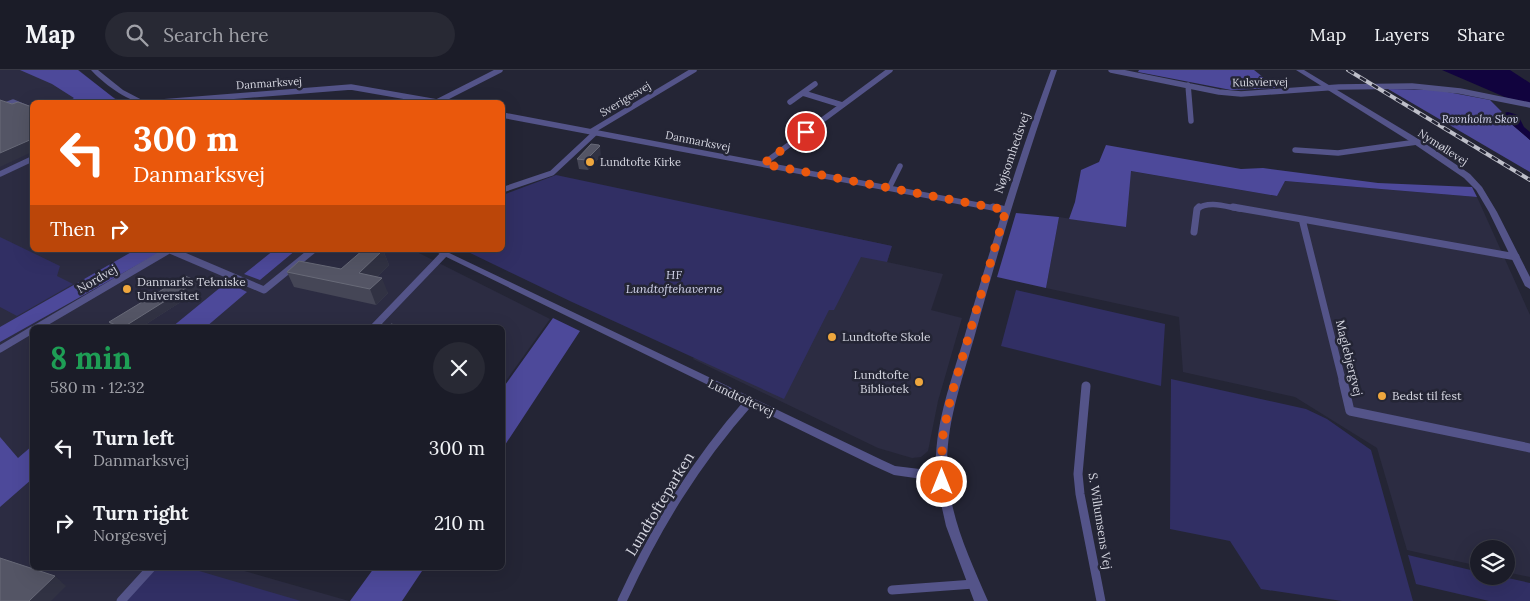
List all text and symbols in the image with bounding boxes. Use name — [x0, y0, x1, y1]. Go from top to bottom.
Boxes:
search box — [105, 12, 455, 57]
text: Map — [25, 19, 75, 50]
icon: search — [123, 21, 151, 49]
text: Search here — [163, 23, 269, 47]
text: Map — [1310, 23, 1346, 46]
text: Layers — [1374, 23, 1429, 46]
text: Share — [1457, 23, 1505, 46]
street label: Danmarksvej — [236, 74, 303, 92]
street label: Kulsviervej — [1232, 75, 1288, 89]
street label: Sverigesvej — [597, 78, 653, 120]
street label: Nøjsomhedsvej — [991, 110, 1032, 195]
pin — [785, 111, 827, 153]
park label: Ravnholm Skov — [1442, 112, 1518, 126]
text: 300 m — [133, 116, 239, 161]
icon: arrive — [792, 118, 820, 146]
icon: left — [50, 120, 115, 185]
street label: Nymøllevej — [1415, 126, 1471, 168]
street label: Danmarksvej — [664, 128, 732, 154]
place label: Lundtofte Kirke — [600, 155, 681, 169]
marker: Lundtofte Kirke — [584, 156, 596, 168]
text: Danmarksvej — [133, 160, 265, 188]
icon: right — [105, 215, 133, 243]
text: Then — [50, 217, 95, 241]
street label: Nordvej — [74, 261, 120, 296]
park label: HF Lundtoftehaverne — [626, 267, 723, 296]
place label: Danmarks Tekniske Universitet — [137, 274, 246, 303]
marker: Danmarks Tekniske Universitet — [121, 283, 133, 295]
street label: Maglebjergvej — [1333, 318, 1366, 398]
place label: Lundtofte Skole — [842, 329, 931, 344]
marker: Lundtofte Skole — [826, 331, 838, 343]
text: 8 min — [50, 339, 132, 377]
button: close — [433, 342, 485, 394]
place label: Lundtofte Bibliotek — [854, 367, 910, 396]
street label: Lundtoftevej — [706, 376, 777, 419]
marker: Lundtofte Bibliotek — [913, 376, 925, 388]
text: 580 m · 12:32 — [50, 377, 145, 397]
place label: Bedst til fest — [1392, 388, 1462, 403]
marker: Bedst til fest — [1376, 390, 1388, 402]
text: Turn left — [93, 426, 174, 450]
icon: left — [50, 434, 78, 462]
text: 300 m — [429, 436, 485, 460]
street label: Lundtofteparken — [621, 448, 698, 559]
text: Danmarksvej — [93, 450, 189, 470]
position arrow — [915, 455, 967, 507]
street label: S. Willumsens Vej — [1085, 472, 1116, 570]
text: Turn right — [93, 501, 189, 525]
icon: right — [50, 509, 78, 537]
text: 210 m — [434, 511, 485, 535]
text: Norgesvej — [93, 525, 167, 545]
map controls — [1470, 540, 1515, 585]
button: layers — [1470, 540, 1515, 585]

